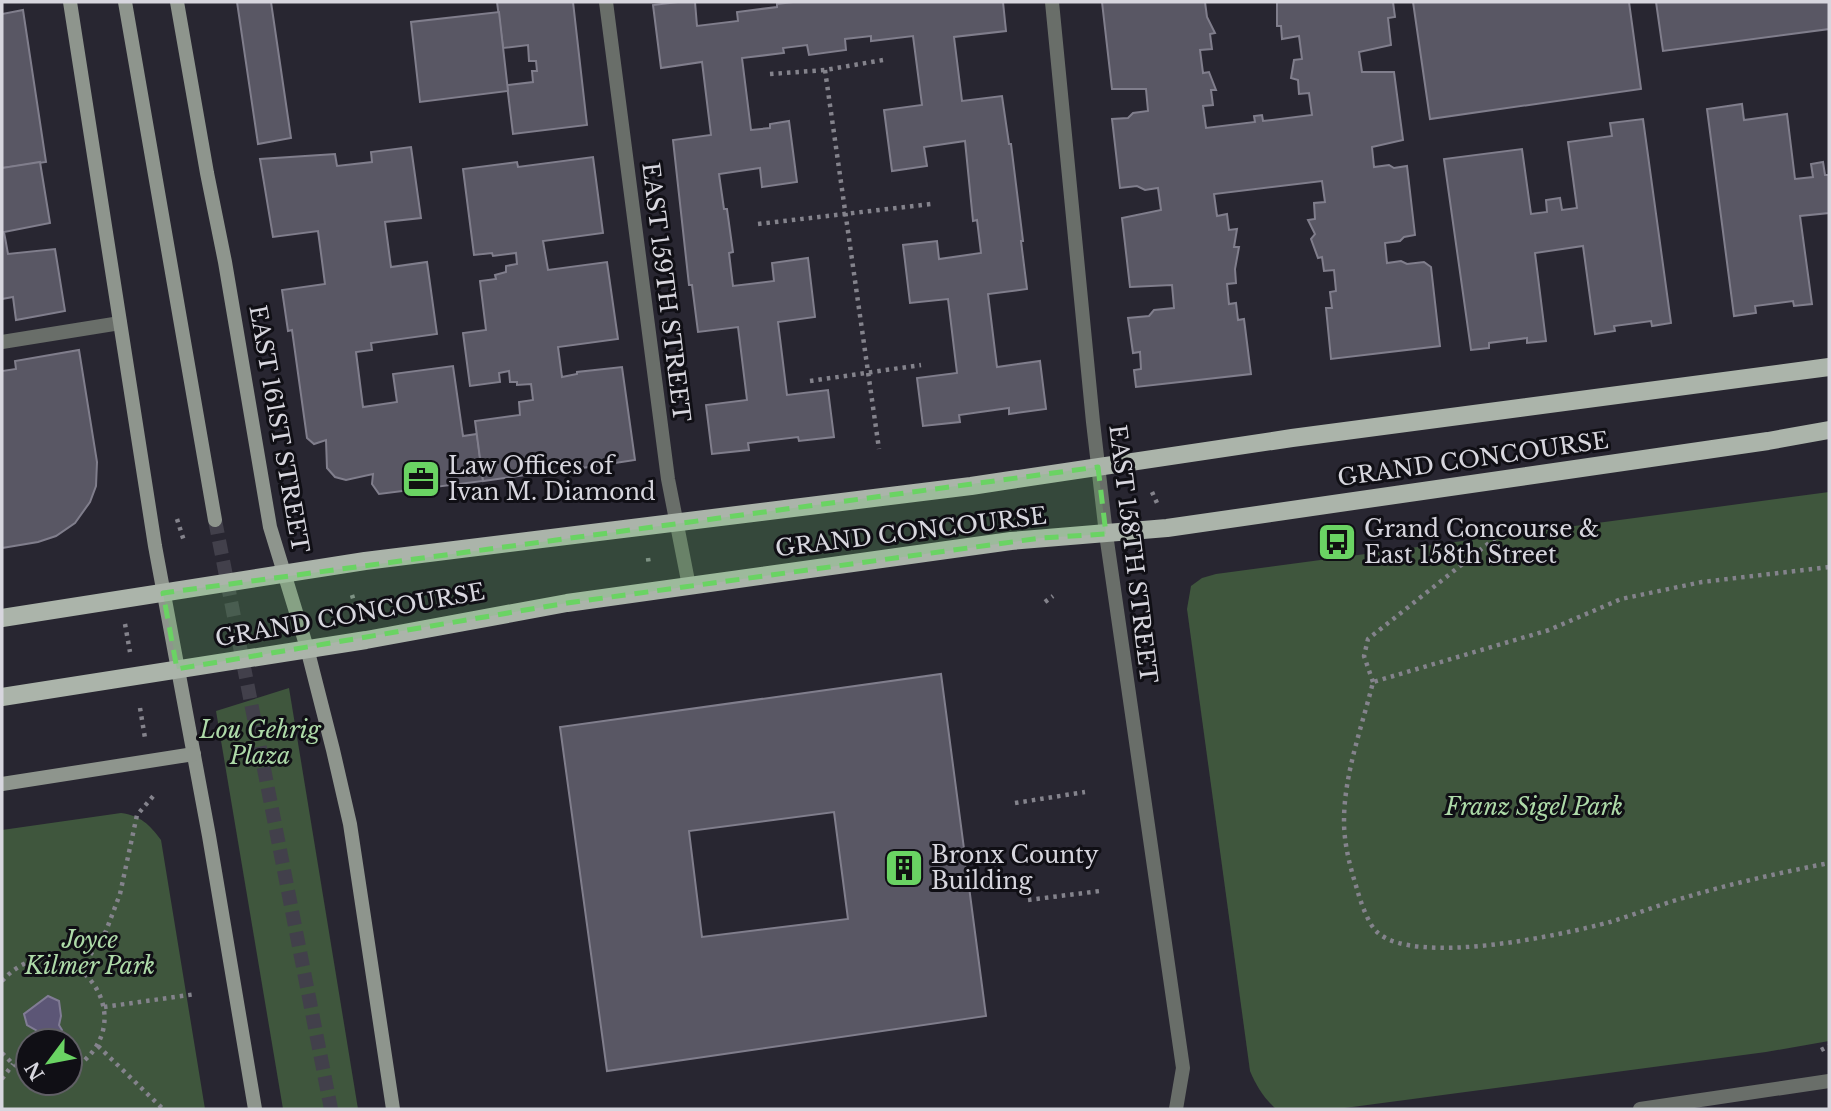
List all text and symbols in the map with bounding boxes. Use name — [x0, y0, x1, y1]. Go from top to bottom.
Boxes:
street label: EAST 159TH STREET — [636, 161, 696, 424]
street label: EAST 161ST STREET — [243, 303, 315, 556]
street label: EAST 158TH STREET — [1103, 423, 1163, 685]
street label: GRAND CONCOURSE — [1336, 426, 1610, 492]
place label: Law Offices of Ivan M. Diamond — [448, 452, 656, 506]
office icon: Law Offices of Ivan M. Diamond — [400, 458, 442, 500]
street label: GRAND CONCOURSE — [774, 501, 1048, 563]
place label: Grand Concourse & East 158th Street — [1364, 515, 1599, 569]
bus stop icon: Grand Concourse & East 158th Street — [1316, 521, 1358, 563]
street label: GRAND CONCOURSE — [213, 577, 487, 653]
park label: Lou Gehrig Plaza — [199, 716, 322, 770]
park label: Franz Sigel Park — [1444, 793, 1623, 821]
place label: Bronx County Building — [931, 841, 1099, 895]
building icon: Bronx County Building — [883, 847, 925, 889]
park label: Joyce Kilmer Park — [24, 926, 155, 980]
north arrow — [14, 1027, 84, 1097]
text: N — [20, 1057, 49, 1084]

